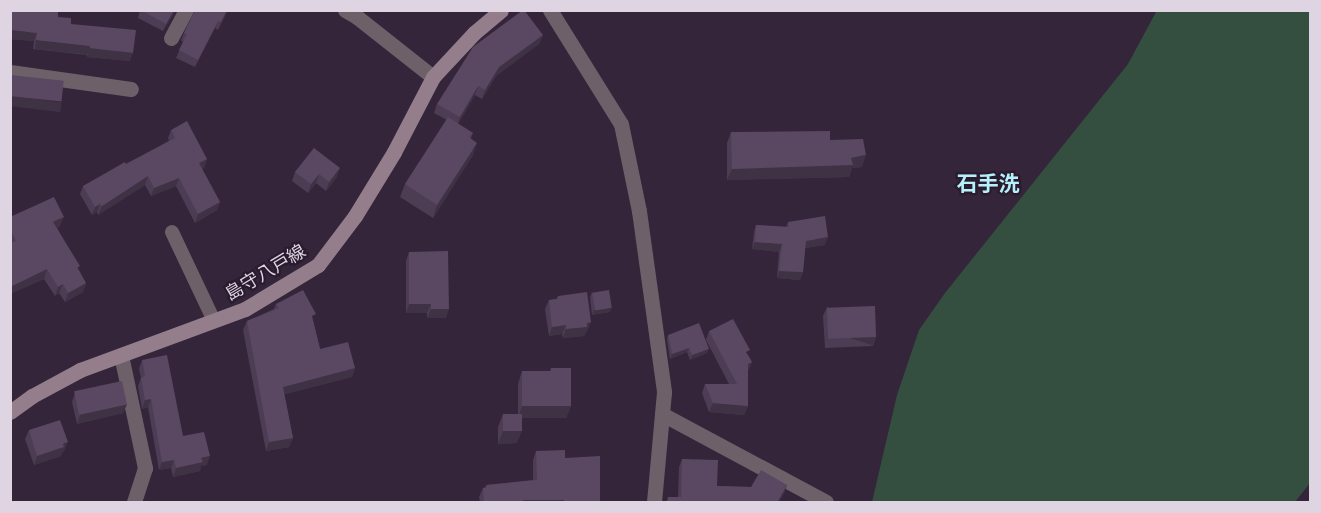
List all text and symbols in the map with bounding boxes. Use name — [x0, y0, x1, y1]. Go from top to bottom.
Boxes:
district label: 石手洗 — [957, 170, 1019, 196]
street label: 島守八戸線 — [221, 240, 309, 304]

